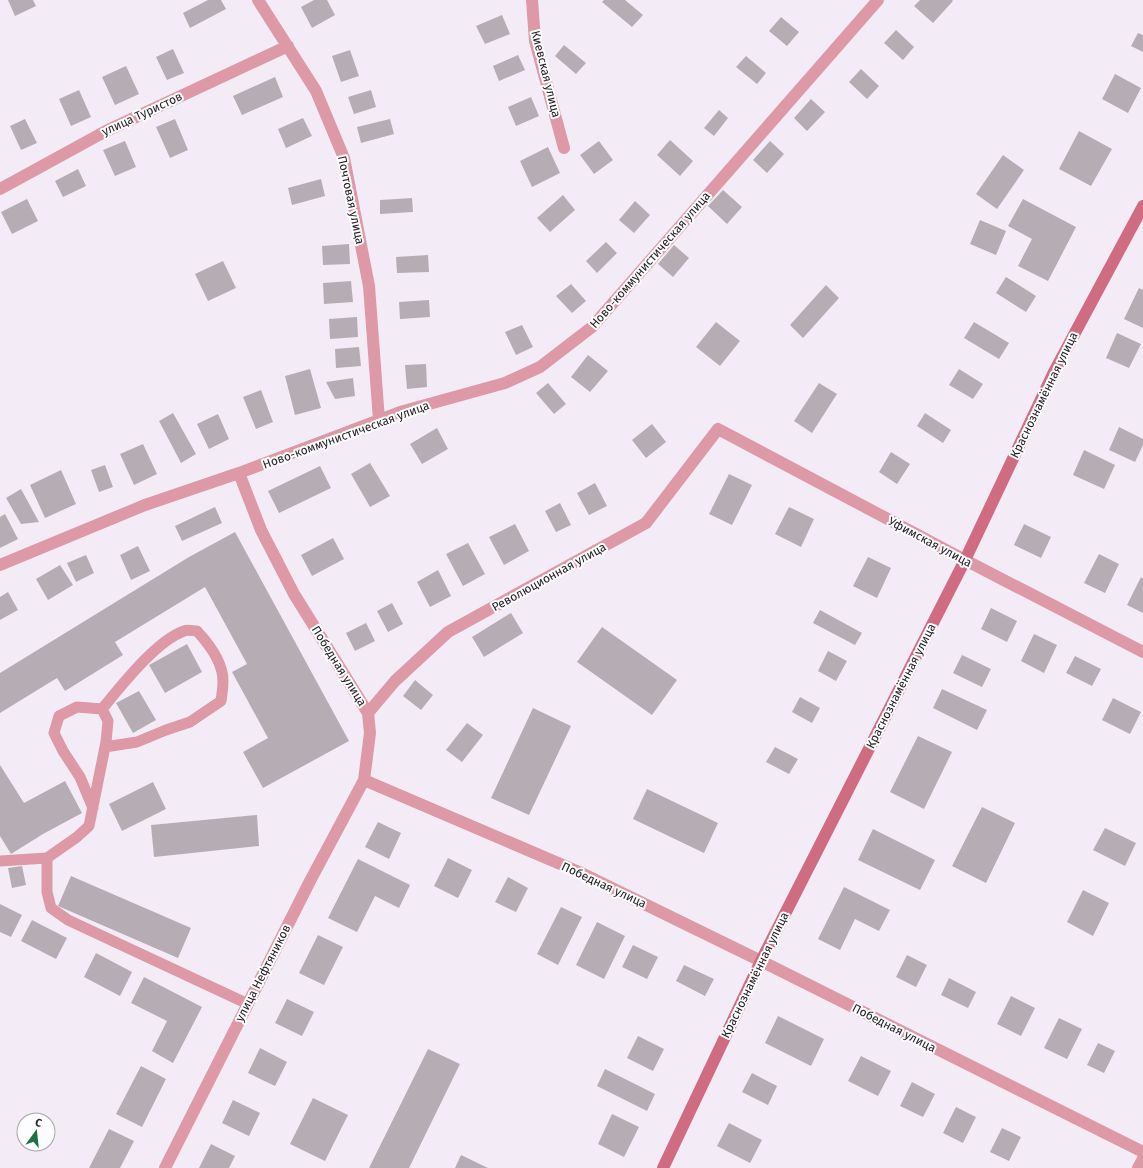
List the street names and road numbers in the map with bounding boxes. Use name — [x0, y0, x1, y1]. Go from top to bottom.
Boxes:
street label: Киевская улица — [528, 29, 564, 119]
street label: улица Туристов — [100, 89, 185, 139]
street label: Почтовая улица — [335, 154, 367, 246]
street label: Ново-коммунистическая улица — [587, 189, 713, 331]
street label: Краснознамённая улица — [1007, 330, 1081, 460]
street label: Ново-коммунистическая улица — [261, 398, 431, 472]
street label: Уфимская улица — [886, 514, 974, 570]
street label: Революционная улица — [489, 540, 609, 614]
street label: Краснознамённая улица — [863, 621, 939, 751]
street label: Победная улица — [309, 623, 369, 709]
street label: Победная улица — [559, 859, 649, 911]
street label: Краснознамённая улица — [718, 910, 792, 1040]
street label: улица Нефтяников — [233, 922, 294, 1024]
street label: Победная улица — [850, 1001, 938, 1055]

